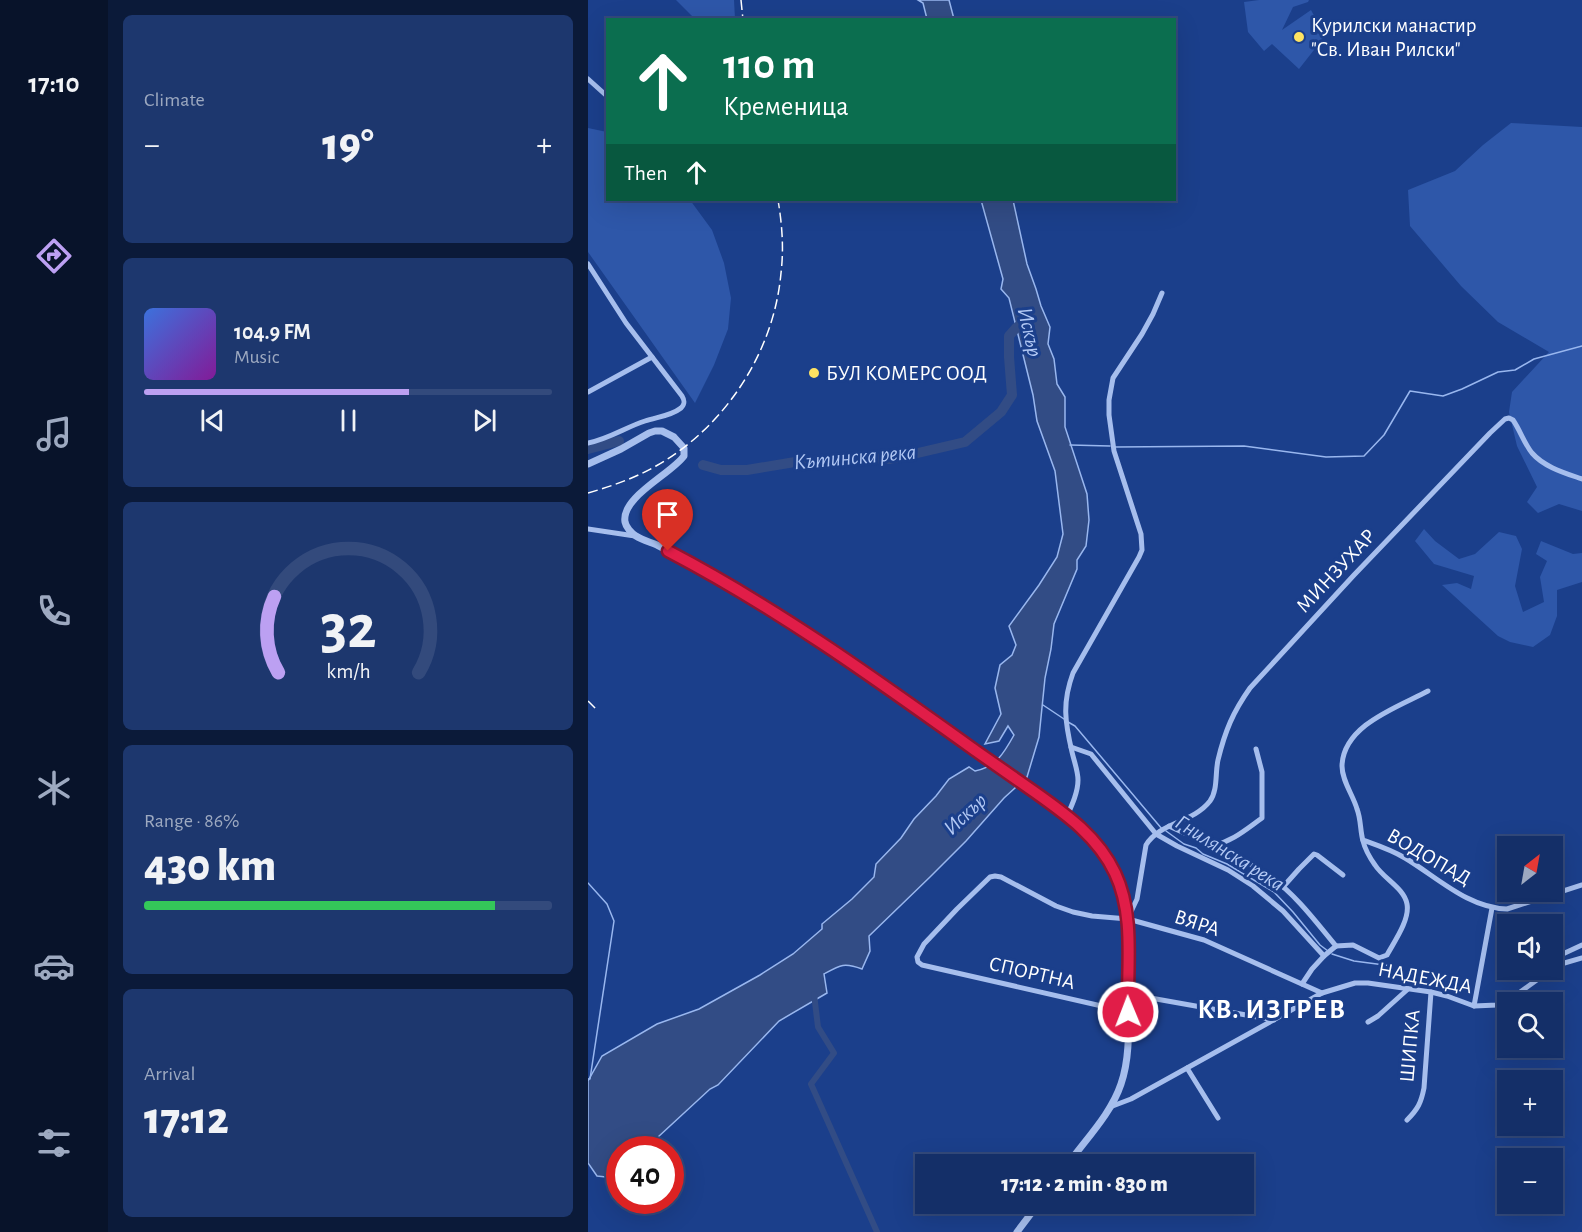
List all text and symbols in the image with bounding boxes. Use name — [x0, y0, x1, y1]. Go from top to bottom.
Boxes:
place label: Курилски манастир "Св. Иван Рилски" — [1311, 15, 1477, 60]
marker: Курилски манастир "Св. Иван Рилски" — [1292, 30, 1306, 44]
icon: ahead — [624, 42, 702, 120]
text: 110 m — [723, 44, 815, 86]
text: 17:10 — [28, 70, 80, 97]
text: Climate — [144, 90, 205, 110]
text: Кременица — [723, 93, 849, 120]
text: 19° — [322, 123, 374, 168]
text: − — [144, 129, 160, 162]
text: + — [536, 129, 552, 162]
icon: ahead — [680, 156, 713, 189]
text: Then — [624, 162, 668, 184]
icon: directions — [33, 235, 75, 277]
water label: Искър — [1013, 305, 1046, 359]
text: 104.9 FM — [234, 321, 311, 343]
text: Music — [234, 347, 280, 367]
place label: БУЛ КОМЕРС ООД — [826, 363, 987, 384]
marker: БУЛ КОМЕРС ООД — [807, 366, 821, 380]
icon: previous — [196, 404, 229, 437]
icon: pause — [332, 404, 365, 437]
icon: next — [468, 404, 501, 437]
icon: music — [33, 413, 75, 455]
water label: Кътинска река — [793, 441, 917, 474]
pin — [642, 489, 693, 551]
icon: arrive — [651, 498, 684, 531]
street label: МИНЗУХАР — [1292, 525, 1380, 617]
icon: phone — [33, 590, 75, 632]
text: 32 — [320, 597, 376, 659]
text: km/h — [326, 661, 370, 682]
icon: climate — [33, 767, 75, 809]
water label: Искър — [939, 789, 991, 840]
text: Range · 86% — [144, 811, 240, 831]
water label: Гнилянска река — [1171, 811, 1288, 896]
street label: ВОДОПАД — [1383, 825, 1475, 889]
north arrow — [1497, 836, 1563, 902]
map controls — [1497, 836, 1563, 1214]
text: 430 km — [144, 844, 276, 889]
street label: ВЯРА — [1172, 906, 1222, 940]
button: sound — [1497, 914, 1563, 980]
icon: car — [33, 945, 75, 987]
street label: СПОРТНА — [987, 953, 1077, 993]
street label: НАДЕЖДА — [1376, 959, 1474, 997]
position arrow — [1096, 980, 1160, 1044]
button: search — [1497, 992, 1563, 1058]
district label: КВ. ИЗГРЕВ — [1198, 996, 1346, 1023]
street label: ШИПКА — [1396, 1009, 1424, 1083]
text: Arrival — [144, 1064, 195, 1084]
button: + — [1497, 1070, 1563, 1136]
text: 17:12 — [144, 1097, 229, 1142]
icon: filters — [33, 1122, 75, 1164]
speed limit sign: 40 — [606, 1136, 684, 1214]
button: − — [1497, 1148, 1563, 1214]
text: 17:12 · 2 min · 830 m — [1001, 1173, 1168, 1195]

